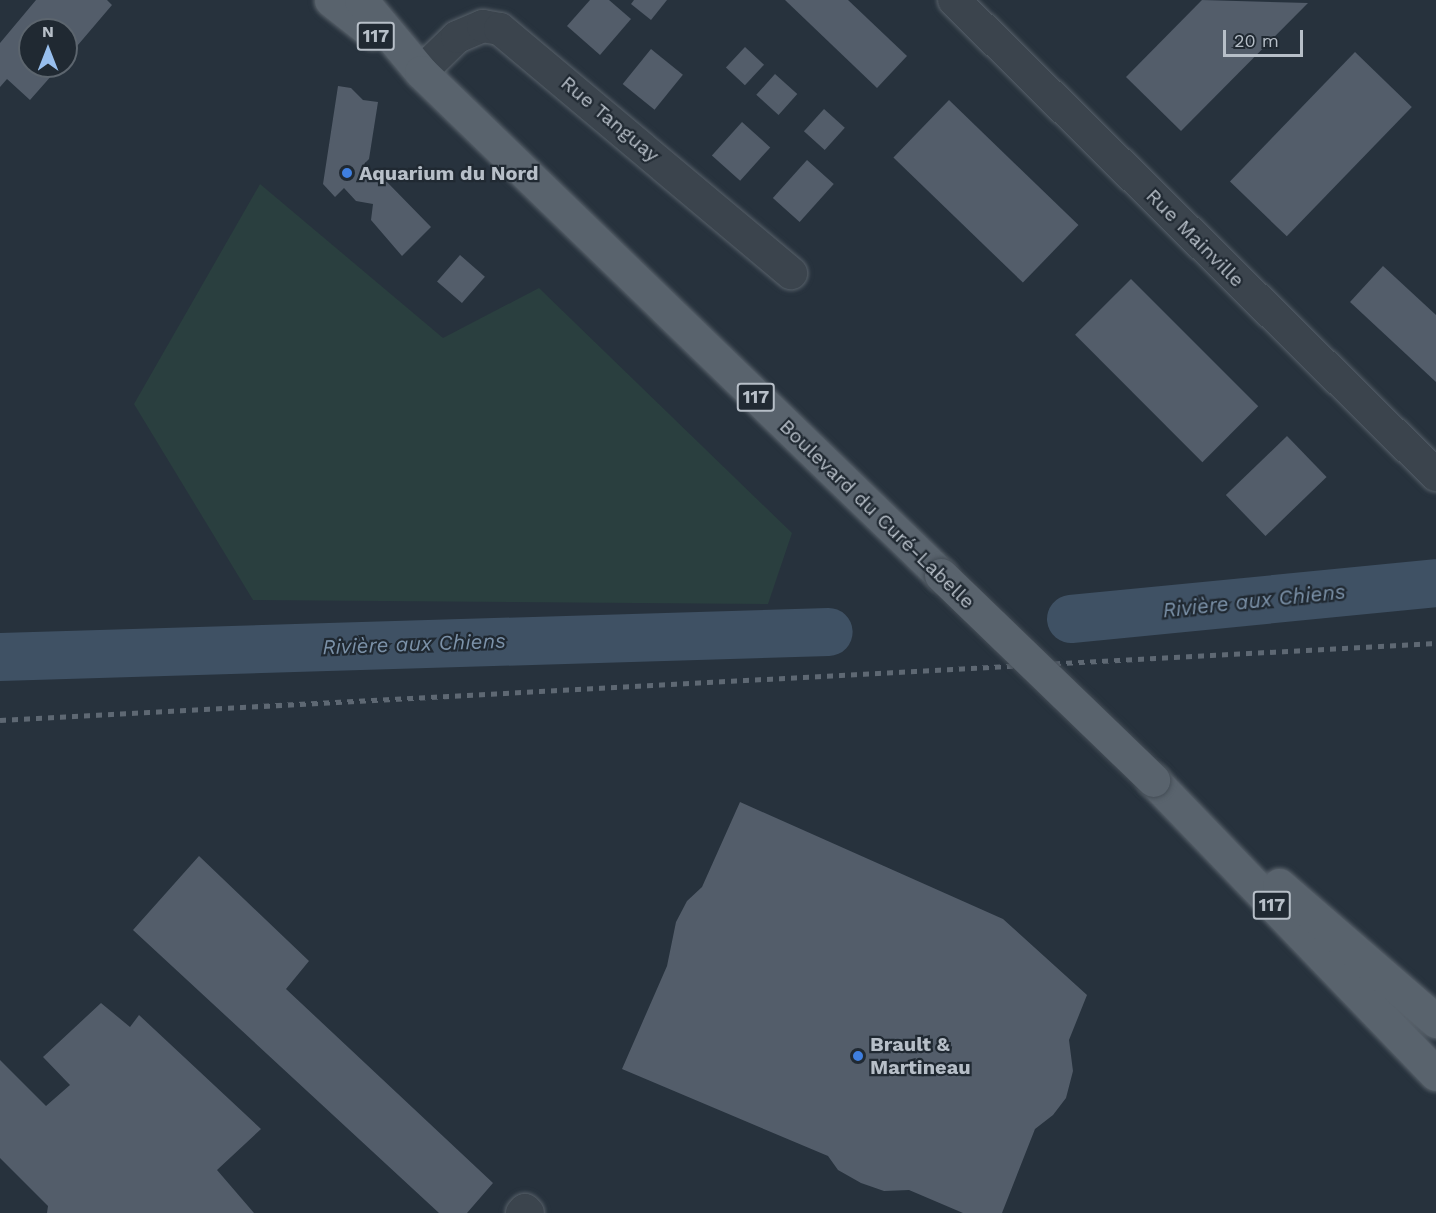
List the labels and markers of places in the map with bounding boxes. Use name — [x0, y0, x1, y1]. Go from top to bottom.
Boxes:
place label: Aquarium du Nord — [359, 161, 538, 185]
marker: Aquarium du Nord — [340, 166, 354, 180]
place label: Brault & Martineau — [870, 1032, 971, 1079]
marker: Brault & Martineau — [851, 1049, 865, 1063]

